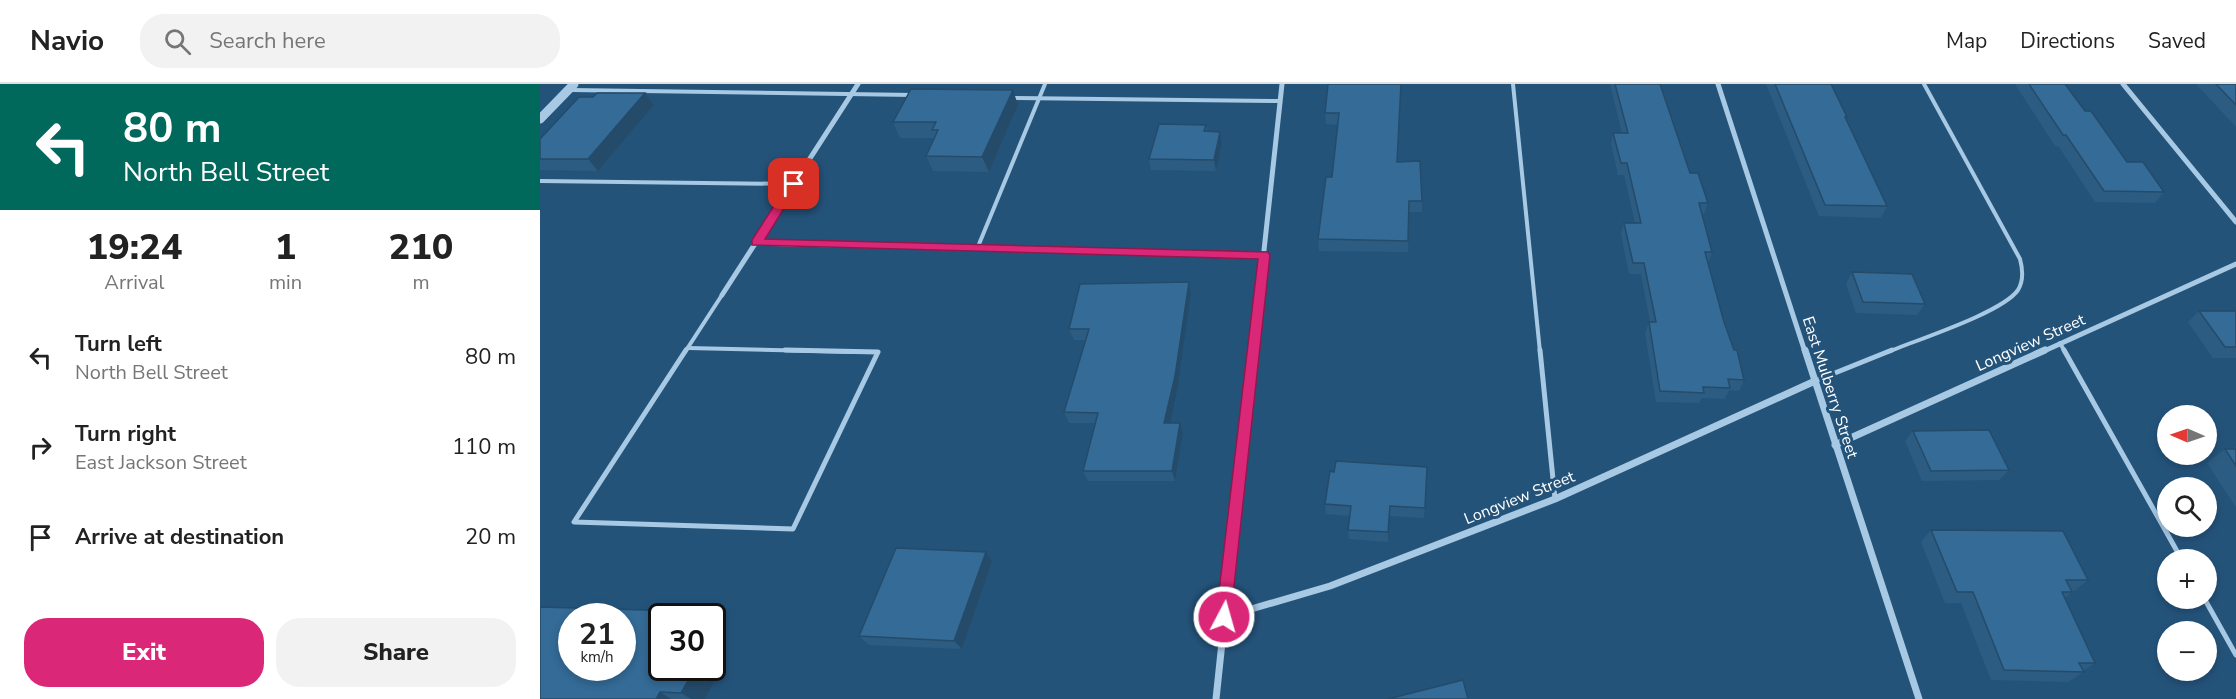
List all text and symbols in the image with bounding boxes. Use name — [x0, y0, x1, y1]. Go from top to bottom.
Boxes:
search box — [140, 14, 560, 68]
text: Navio — [30, 22, 104, 60]
icon: search — [161, 25, 194, 58]
text: Search here — [209, 26, 326, 56]
text: Map — [1946, 27, 1987, 55]
text: Directions — [2020, 27, 2115, 55]
text: Saved — [2148, 27, 2206, 55]
text: 80 m — [123, 100, 222, 157]
icon: left — [24, 108, 102, 186]
text: North Bell Street — [123, 154, 329, 191]
pin — [768, 158, 819, 209]
icon: arrive — [777, 167, 810, 200]
text: 19:24 — [87, 223, 182, 272]
text: 1 — [275, 223, 296, 272]
text: 210 — [389, 223, 453, 272]
text: Arrival — [104, 269, 165, 296]
text: min — [269, 269, 302, 296]
text: m — [412, 269, 430, 296]
street label: Longview Street — [1972, 309, 2089, 377]
street label: East Mulberry Street — [1797, 313, 1864, 462]
text: Turn left — [75, 329, 162, 359]
icon: left — [24, 341, 57, 374]
text: 80 m — [465, 342, 516, 372]
text: North Bell Street — [75, 359, 228, 386]
north arrow — [2157, 405, 2217, 465]
map controls — [2157, 405, 2217, 681]
text: Turn right — [75, 419, 176, 449]
icon: right — [24, 431, 57, 464]
text: 110 m — [452, 432, 516, 462]
text: East Jackson Street — [75, 449, 247, 476]
street label: Longview Street — [1461, 466, 1578, 530]
button: search — [2157, 477, 2217, 537]
icon: arrive — [24, 521, 57, 554]
text: Arrive at destination — [75, 522, 284, 552]
text: 20 m — [465, 522, 516, 552]
button: + — [2157, 549, 2217, 609]
position arrow — [1192, 585, 1256, 649]
speed limit sign: 30 — [648, 603, 726, 681]
text: 21 — [579, 614, 615, 655]
button: Exit — [24, 618, 264, 687]
button: Share — [276, 618, 516, 687]
button: − — [2157, 621, 2217, 681]
text: km/h — [580, 647, 614, 667]

